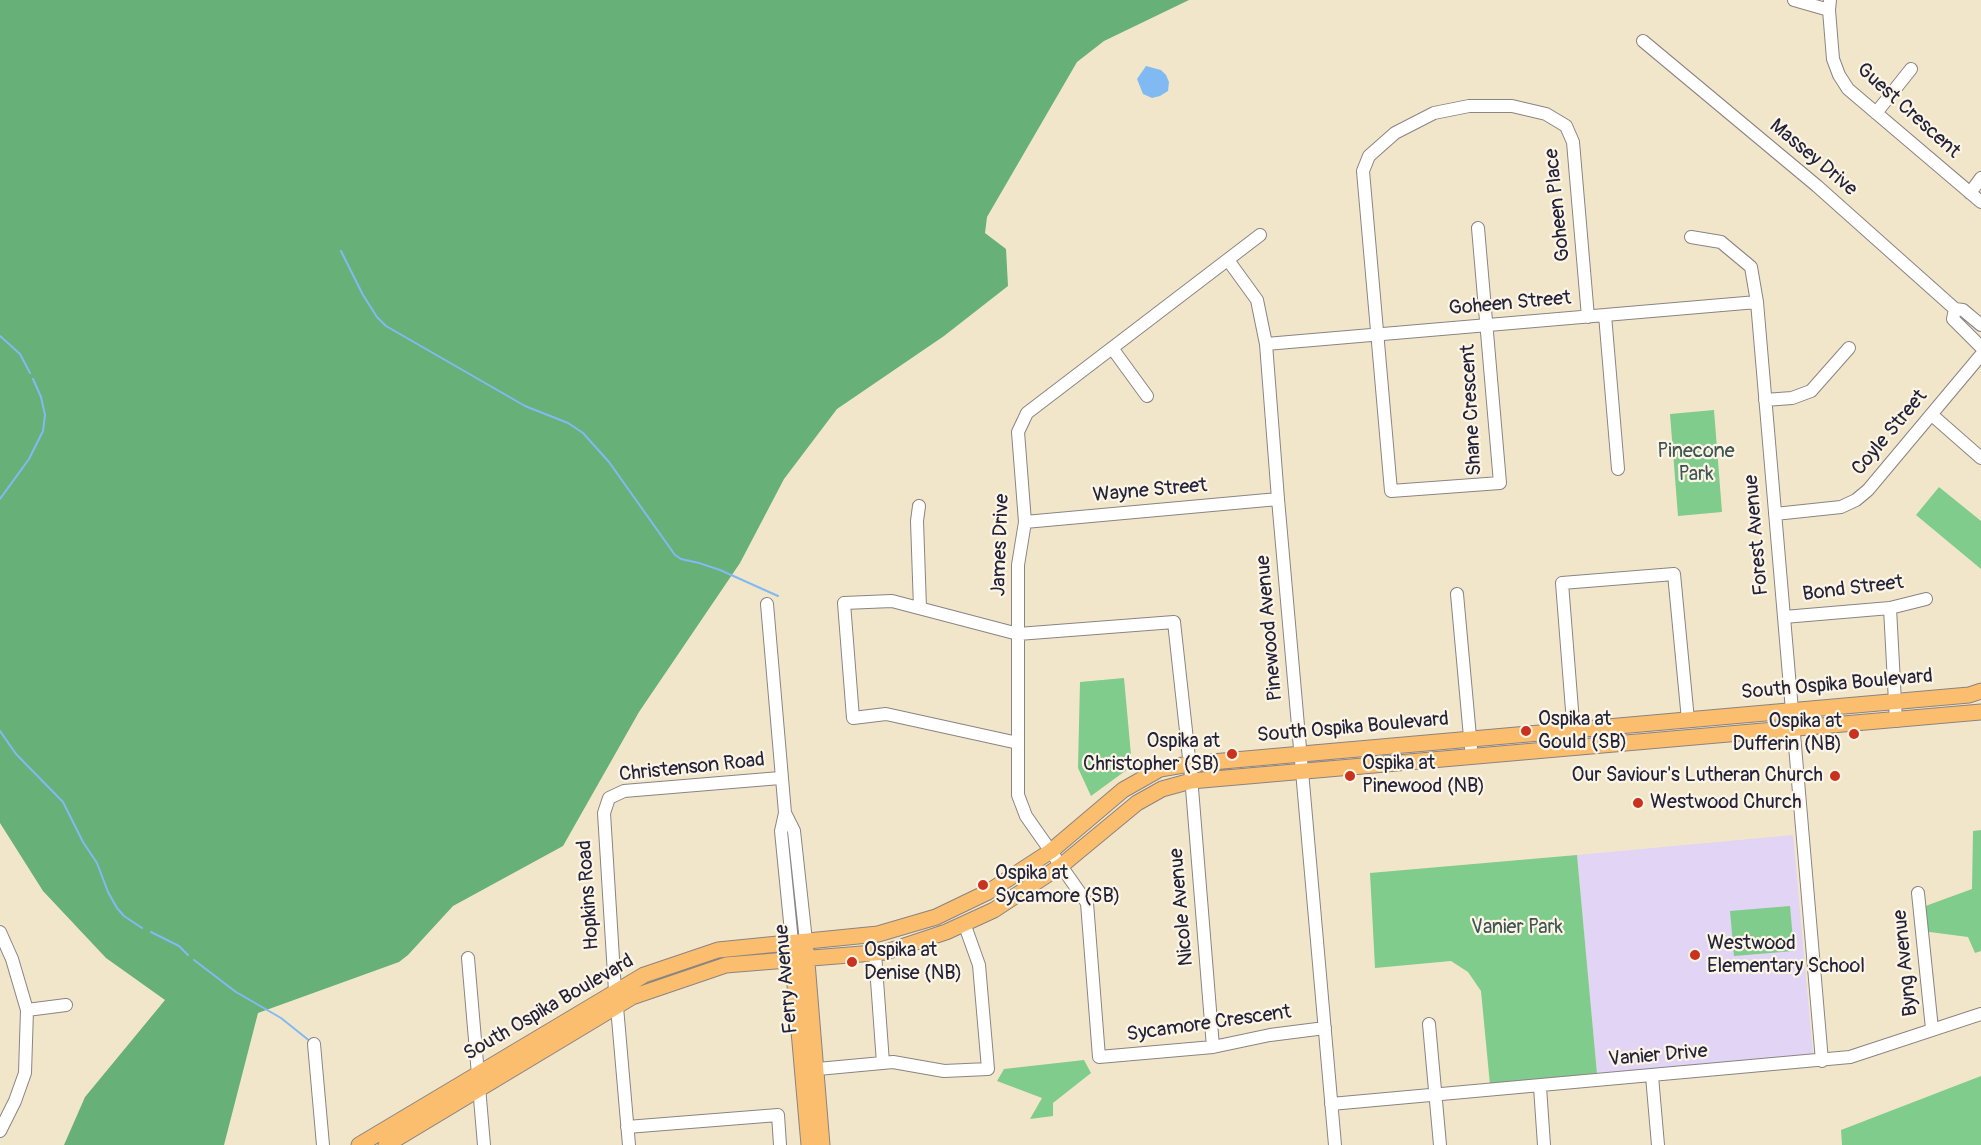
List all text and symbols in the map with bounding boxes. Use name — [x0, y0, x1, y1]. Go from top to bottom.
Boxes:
street label: Guest Crescent — [1851, 58, 1965, 164]
street label: Massey Drive — [1764, 114, 1862, 202]
street label: Goheen Place — [1540, 147, 1576, 263]
street label: Goheen Street — [1448, 287, 1572, 321]
street label: Shane Crescent — [1457, 343, 1487, 477]
street label: Coyle Street — [1847, 385, 1933, 481]
park label: Pinecone Park — [1657, 440, 1735, 487]
street label: Wayne Street — [1092, 474, 1208, 508]
street label: Forest Avenue — [1740, 474, 1774, 596]
street label: James Drive — [987, 493, 1015, 597]
street label: Pinewood Avenue — [1252, 554, 1288, 702]
street label: Bond Street — [1801, 571, 1905, 607]
street label: South Ospika Boulevard — [1740, 665, 1934, 705]
street label: South Ospika Boulevard — [1256, 708, 1450, 748]
place label: Ospika at Gould (SB) — [1538, 708, 1627, 755]
place label: Ospika at Dufferin (NB) — [1732, 710, 1842, 757]
marker: Ospika at Gould (SB) — [1519, 724, 1533, 738]
marker: Ospika at Dufferin (NB) — [1847, 727, 1861, 741]
place label: Ospika at Christopher (SB) — [1083, 730, 1220, 777]
marker: Ospika at Christopher (SB) — [1225, 747, 1239, 761]
street label: Christenson Road — [618, 748, 766, 788]
place label: Ospika at Pinewood (NB) — [1362, 752, 1485, 799]
place label: Our Saviour's Lutheran Church — [1571, 764, 1823, 788]
marker: Ospika at Pinewood (NB) — [1343, 769, 1357, 783]
marker: Our Saviour's Lutheran Church — [1828, 769, 1842, 783]
place label: Westwood Church — [1650, 791, 1802, 815]
marker: Westwood Church — [1631, 796, 1645, 810]
street label: Hopkins Road — [573, 839, 605, 951]
street label: Nicole Avenue — [1165, 847, 1199, 967]
place label: Ospika at Sycamore (SB) — [995, 862, 1120, 909]
marker: Ospika at Sycamore (SB) — [976, 878, 990, 892]
street label: Byng Avenue — [1888, 909, 1924, 1017]
park label: Vanier Park — [1471, 916, 1563, 940]
street label: Ferry Avenue — [770, 923, 804, 1035]
place label: Westwood Elementary School — [1707, 932, 1865, 979]
place label: Ospika at Denise (NB) — [864, 939, 962, 986]
marker: Westwood Elementary School — [1688, 948, 1702, 962]
street label: South Ospika Boulevard — [460, 949, 638, 1067]
marker: Ospika at Denise (NB) — [845, 955, 859, 969]
street label: Sycamore Crescent — [1125, 1001, 1293, 1047]
street label: Vanier Drive — [1607, 1040, 1709, 1072]

